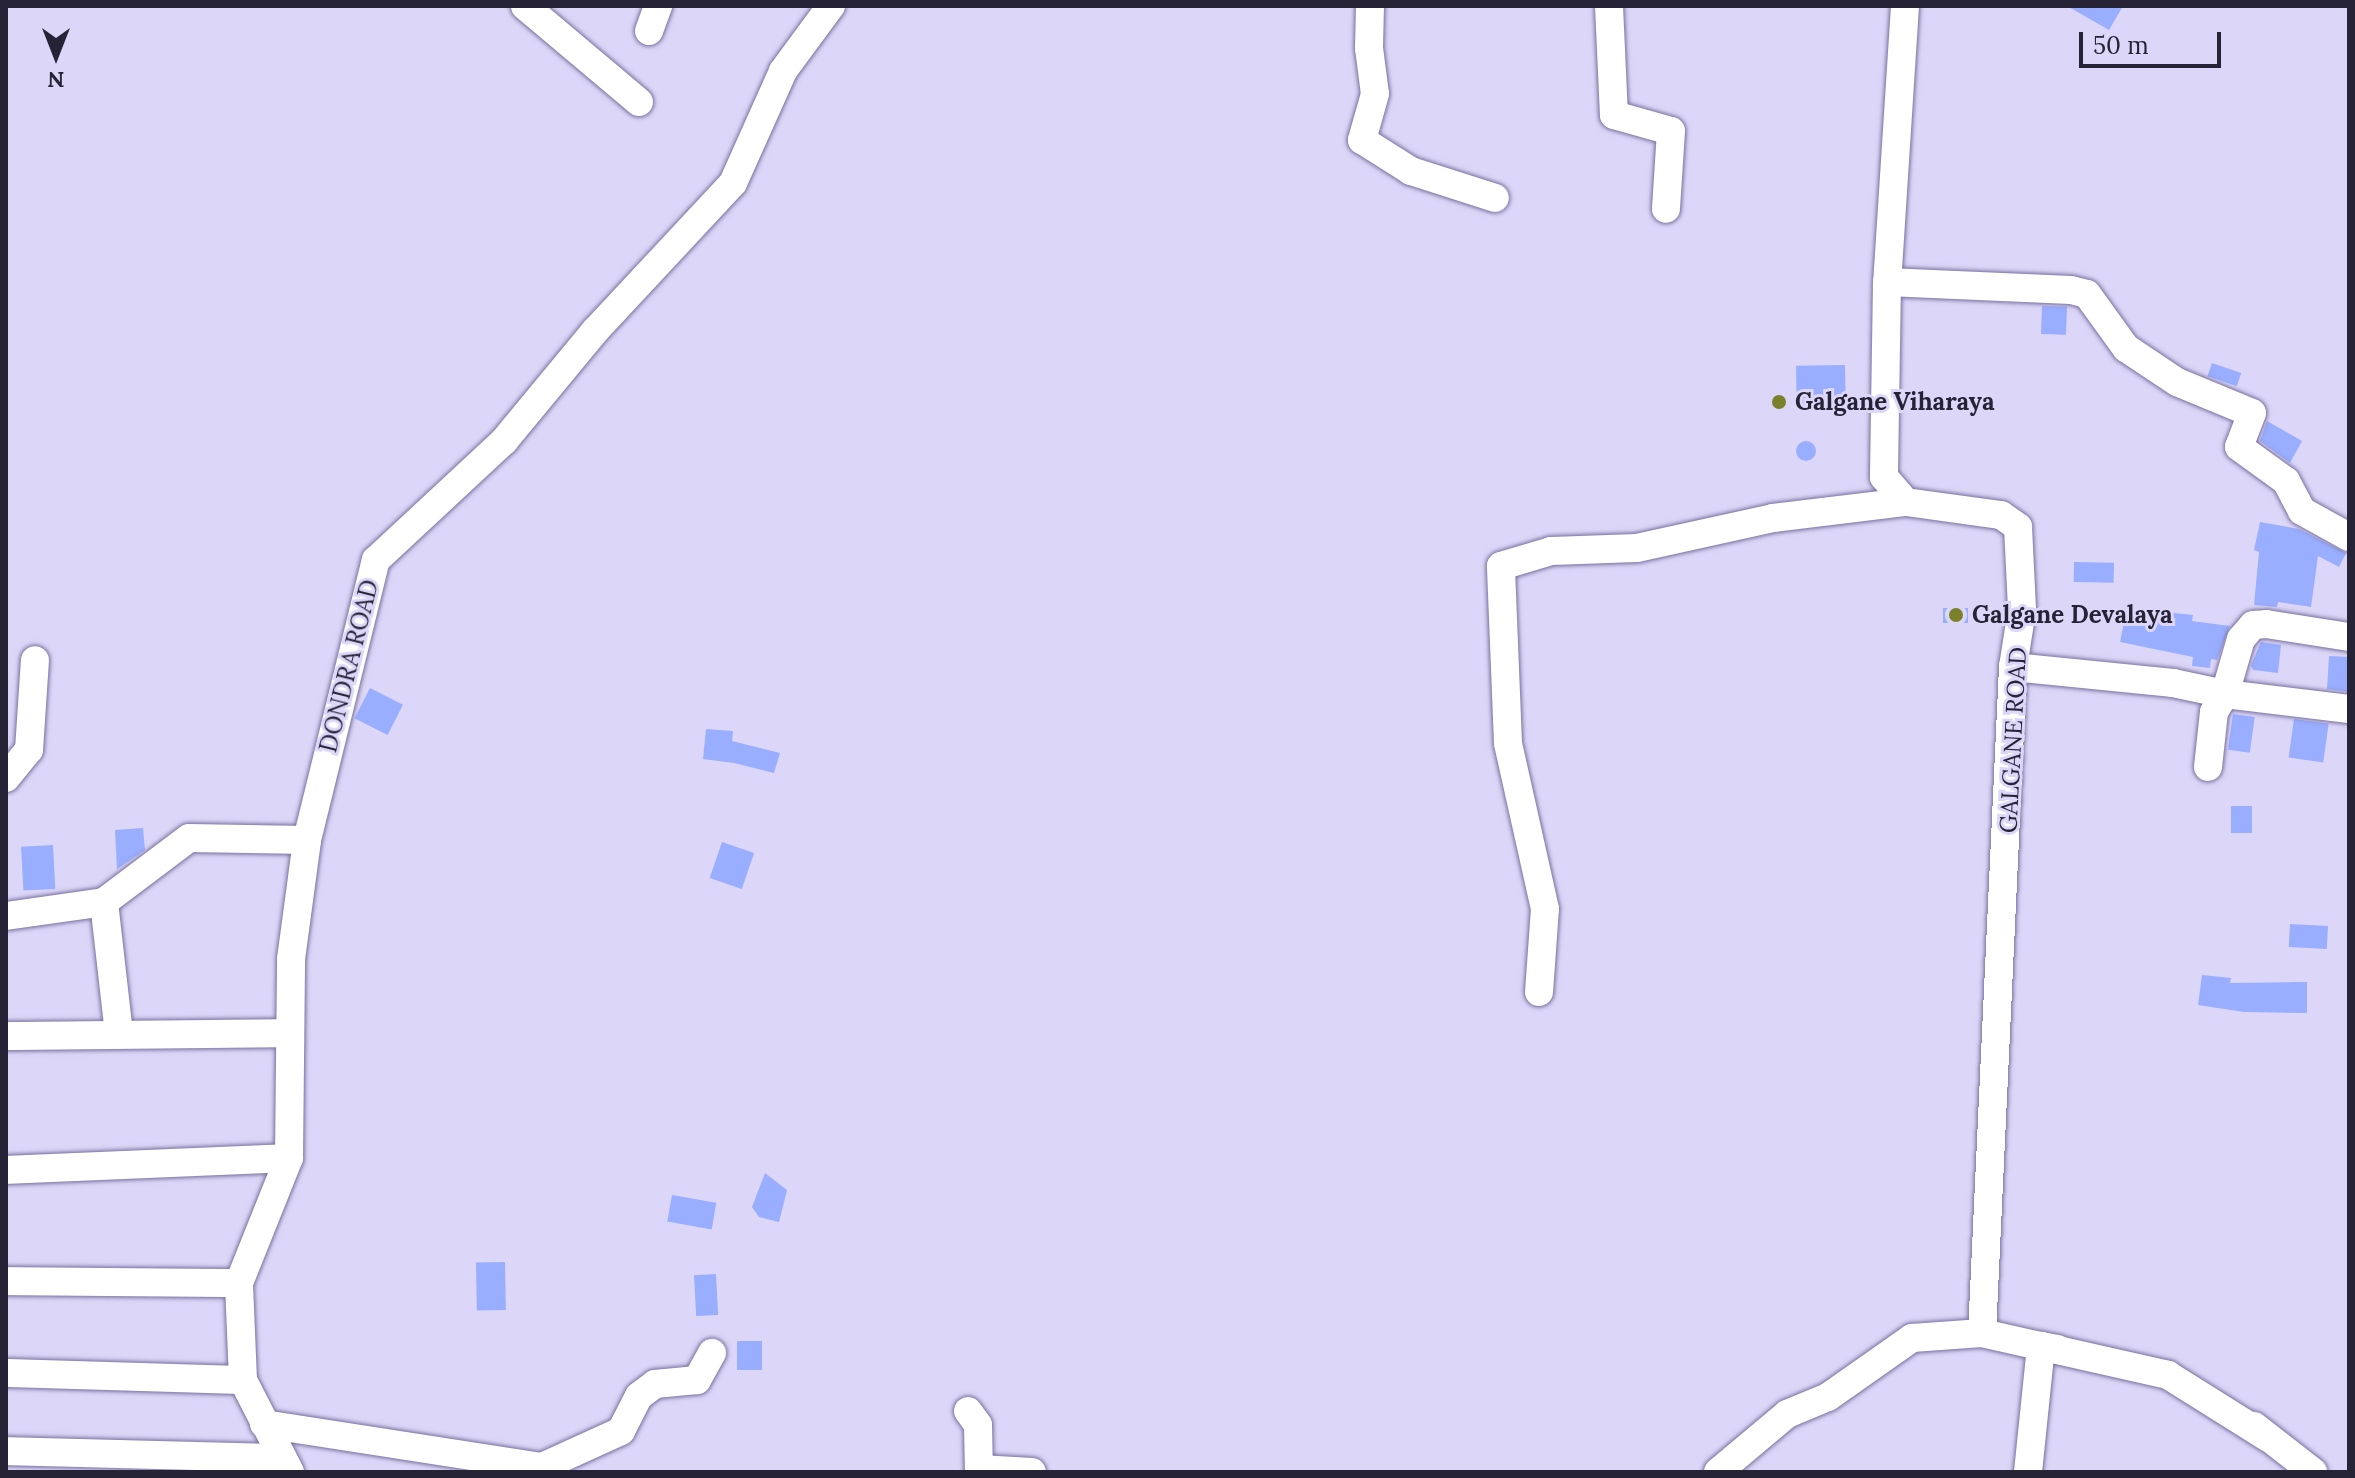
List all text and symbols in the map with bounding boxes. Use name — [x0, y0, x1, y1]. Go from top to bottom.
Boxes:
north arrow — [16, 16, 96, 96]
scale bar — [2083, 16, 2225, 66]
text: 50 m — [2093, 30, 2149, 61]
text: N — [48, 66, 65, 94]
place label: Galgane Viharaya — [1795, 388, 1995, 416]
marker: Galgane Viharaya — [1770, 393, 1788, 411]
street label: DONDRA ROAD — [314, 577, 384, 755]
place label: Galgane Devalaya — [1972, 601, 2172, 629]
marker: Galgane Devalaya — [1947, 606, 1965, 624]
street label: GALGANE ROAD — [1994, 646, 2032, 834]

